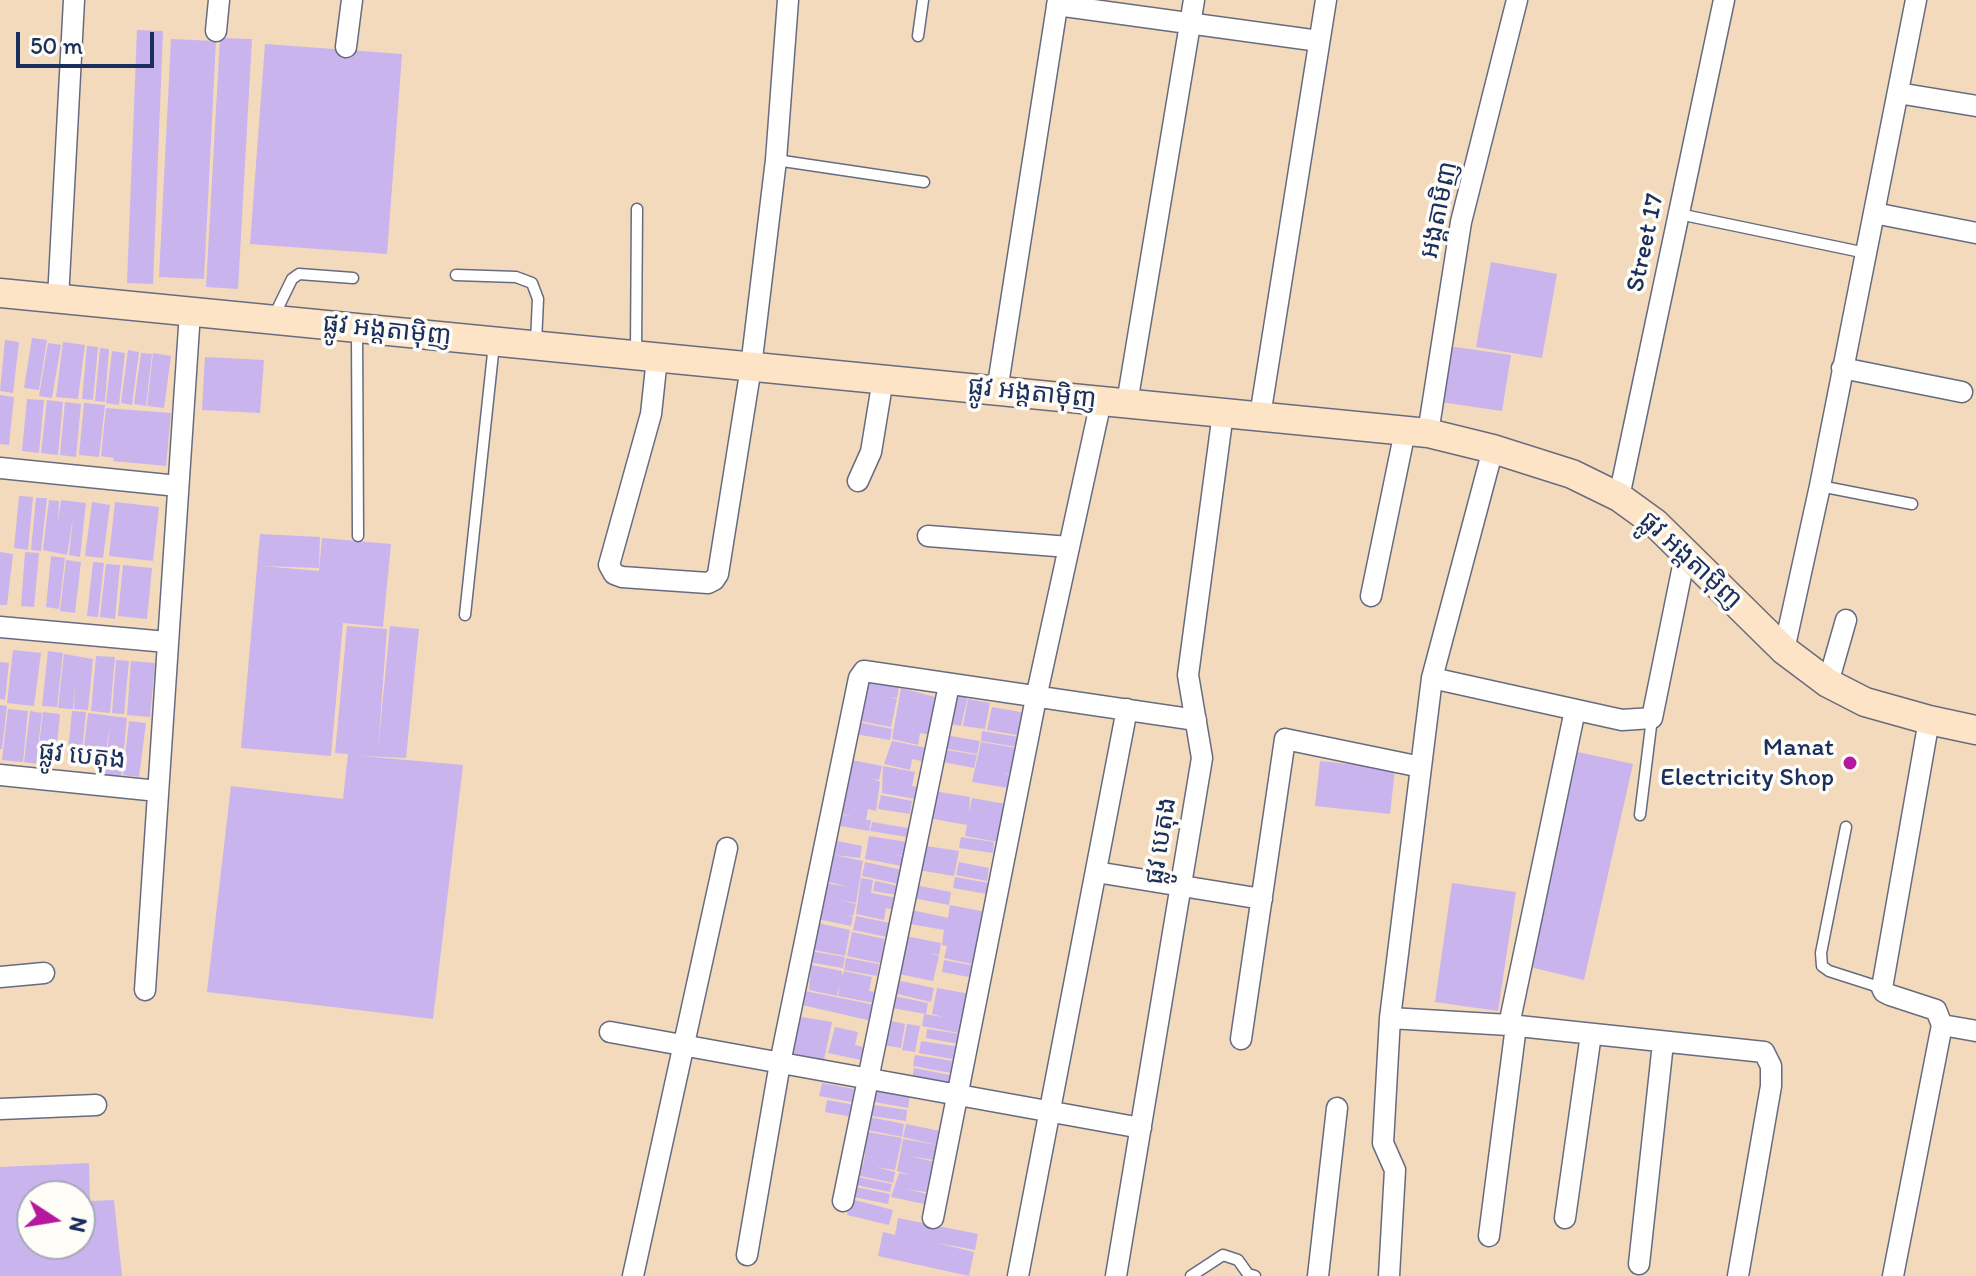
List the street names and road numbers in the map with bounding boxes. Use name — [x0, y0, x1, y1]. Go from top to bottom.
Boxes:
street label: អង្គតាមិញ — [1415, 159, 1465, 261]
street label: Street 17 — [1620, 191, 1672, 295]
street label: ផ្លូវ អង្តតាម៉ិញ — [321, 309, 453, 353]
street label: ផ្លូវ អង្តតាម៉ិញ — [966, 372, 1098, 416]
street label: ផ្លូវ អង្តតាម៉ិញ — [1632, 506, 1748, 616]
street label: ផ្លូវ បេតុង — [37, 737, 127, 777]
street label: ផ្លូវ បេតុង — [1140, 795, 1184, 887]

